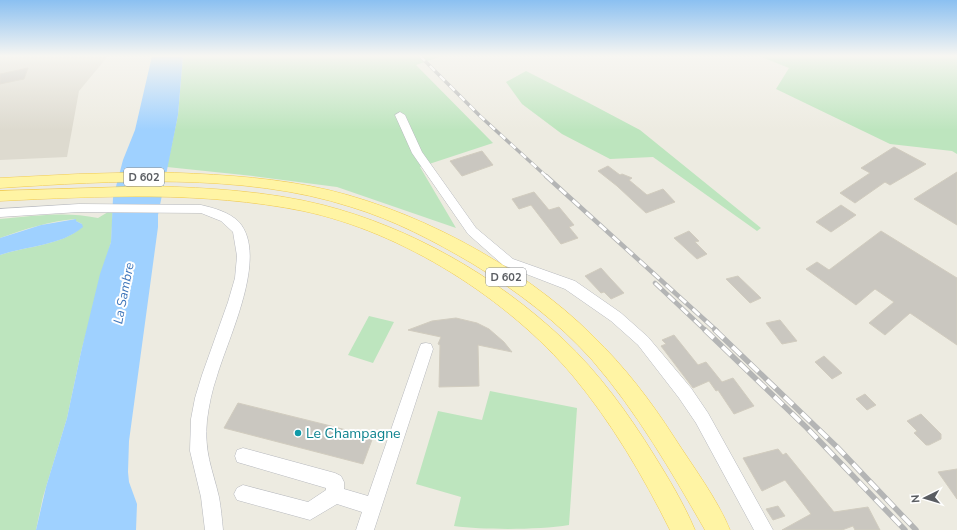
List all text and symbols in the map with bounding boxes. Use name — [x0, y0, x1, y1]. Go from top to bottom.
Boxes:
road number: D 602 — [124, 168, 164, 186]
water label: La Sambre — [109, 261, 139, 326]
road number: D 602 — [486, 268, 526, 286]
place label: Le Champagne — [306, 424, 401, 443]
marker: Le Champagne — [293, 428, 303, 438]
north arrow — [905, 478, 945, 518]
text: N — [908, 494, 923, 504]

